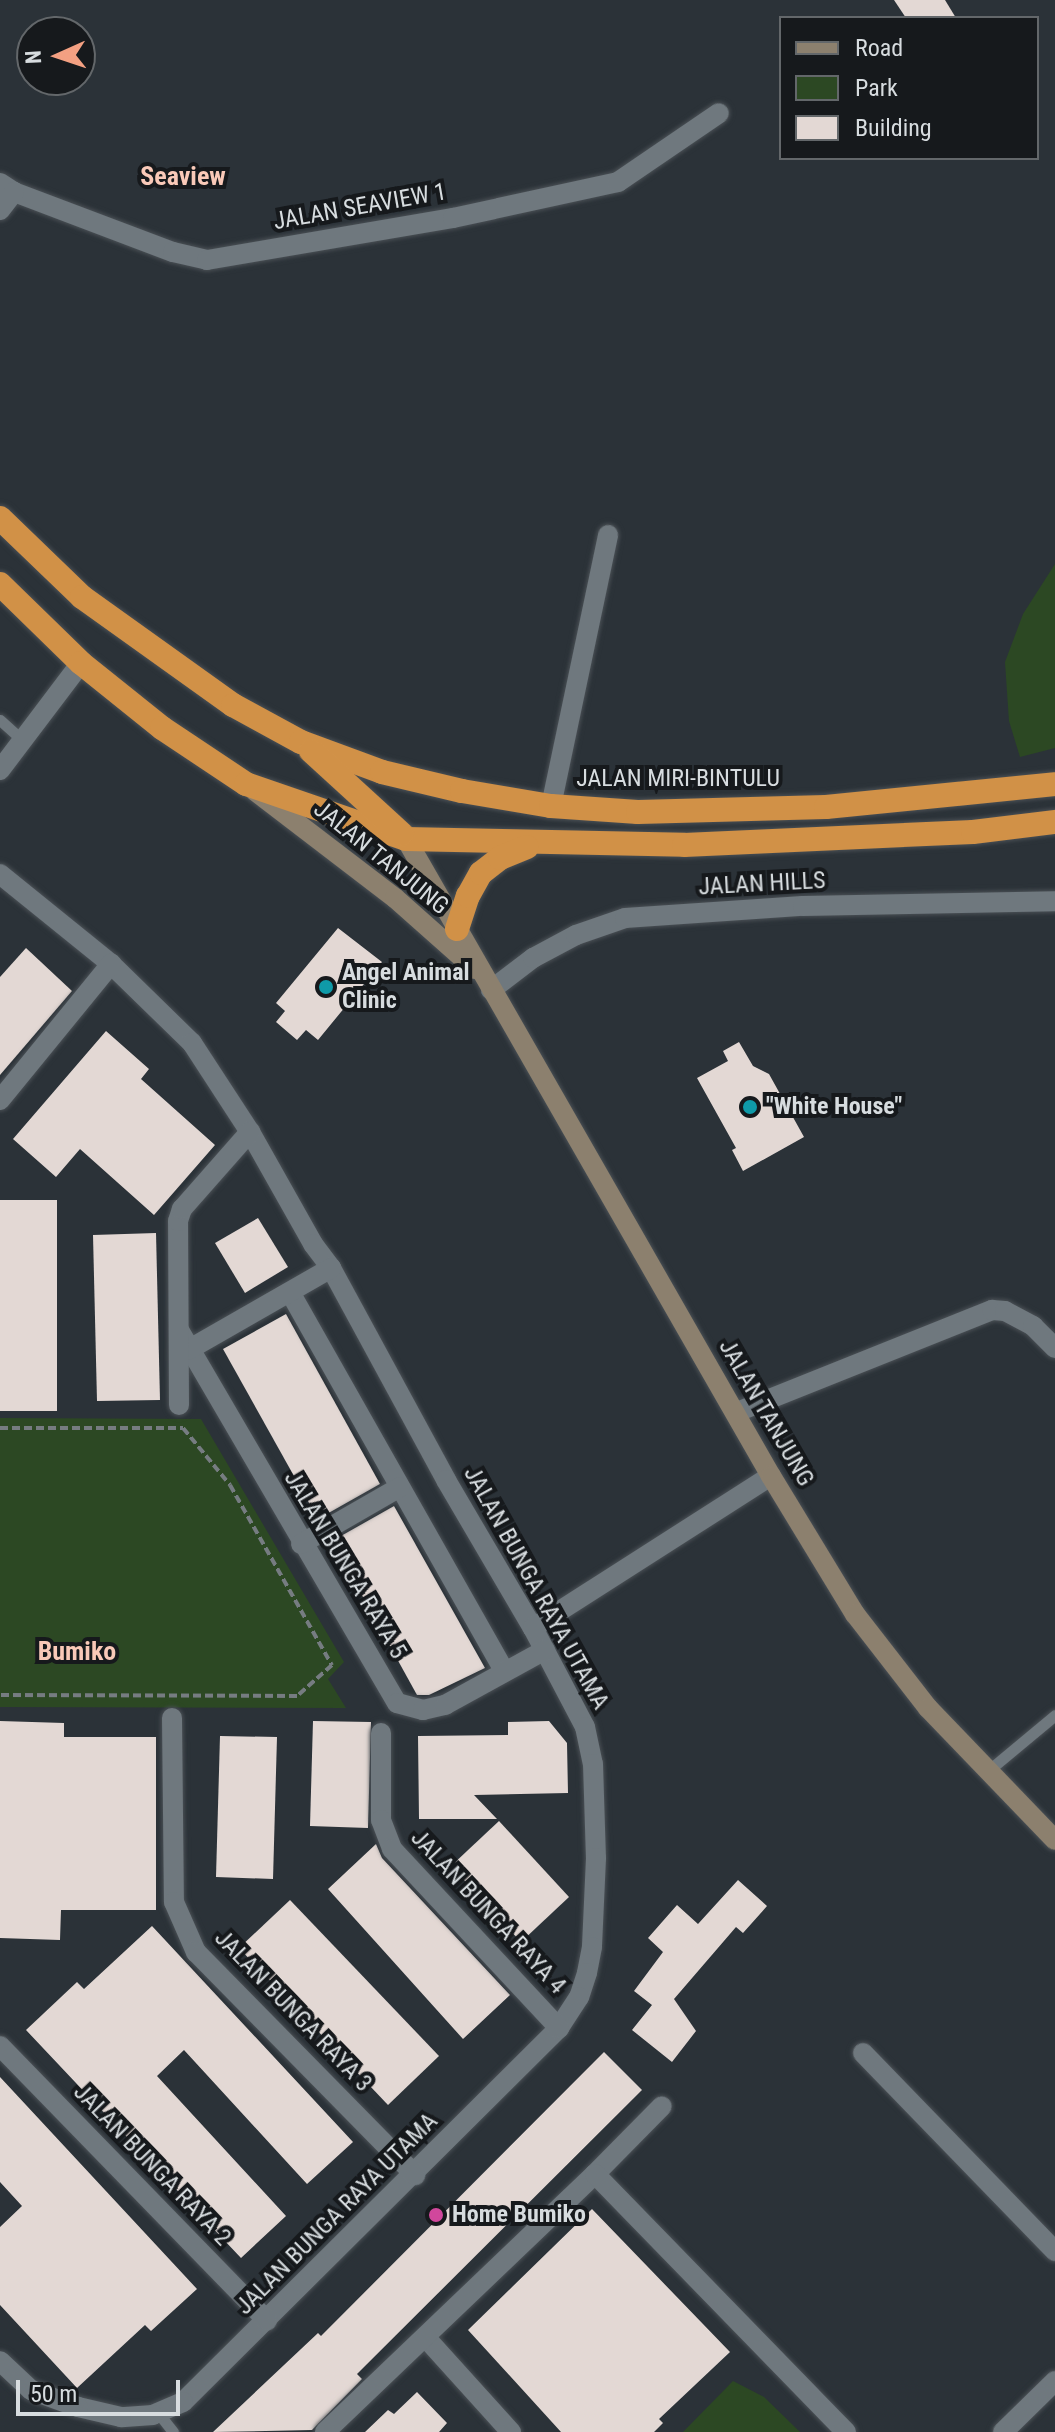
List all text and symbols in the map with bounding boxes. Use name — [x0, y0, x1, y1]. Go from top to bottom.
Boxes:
north arrow — [16, 16, 96, 96]
legend — [779, 16, 1039, 160]
text: Road — [855, 34, 903, 62]
text: N — [21, 50, 46, 65]
text: Park — [855, 74, 898, 102]
text: Building — [855, 114, 932, 142]
district label: Seaview — [140, 161, 226, 193]
street label: JALAN SEAVIEW 1 — [271, 178, 449, 236]
street label: JALAN MIRI-BINTULU — [576, 765, 780, 793]
street label: JALAN TANJUNG — [308, 795, 454, 921]
street label: JALAN HILLS — [698, 866, 826, 902]
place label: Angel Animal Clinic — [342, 959, 470, 1015]
marker: Angel Animal Clinic — [317, 978, 335, 996]
place label: "White House" — [766, 1093, 902, 1121]
marker: "White House" — [741, 1098, 759, 1116]
street label: JALAN TANJUNG — [712, 1334, 820, 1492]
street label: JALAN BUNGA RAYA UTAMA — [457, 1461, 615, 1715]
street label: JALAN BUNGA RAYA 5 — [278, 1466, 412, 1664]
district label: Bumiko — [38, 1636, 116, 1668]
street label: JALAN BUNGA RAYA 4 — [404, 1824, 572, 2000]
street label: JALAN BUNGA RAYA 3 — [208, 1924, 378, 2098]
street label: JALAN BUNGA RAYA 2 — [67, 2078, 237, 2252]
street label: JALAN BUNGA RAYA UTAMA — [230, 2107, 444, 2321]
place label: Home Bumiko — [452, 2201, 586, 2229]
marker: Home Bumiko — [427, 2206, 445, 2224]
scale bar — [20, 2364, 184, 2414]
text: 50 m — [30, 2380, 77, 2408]

